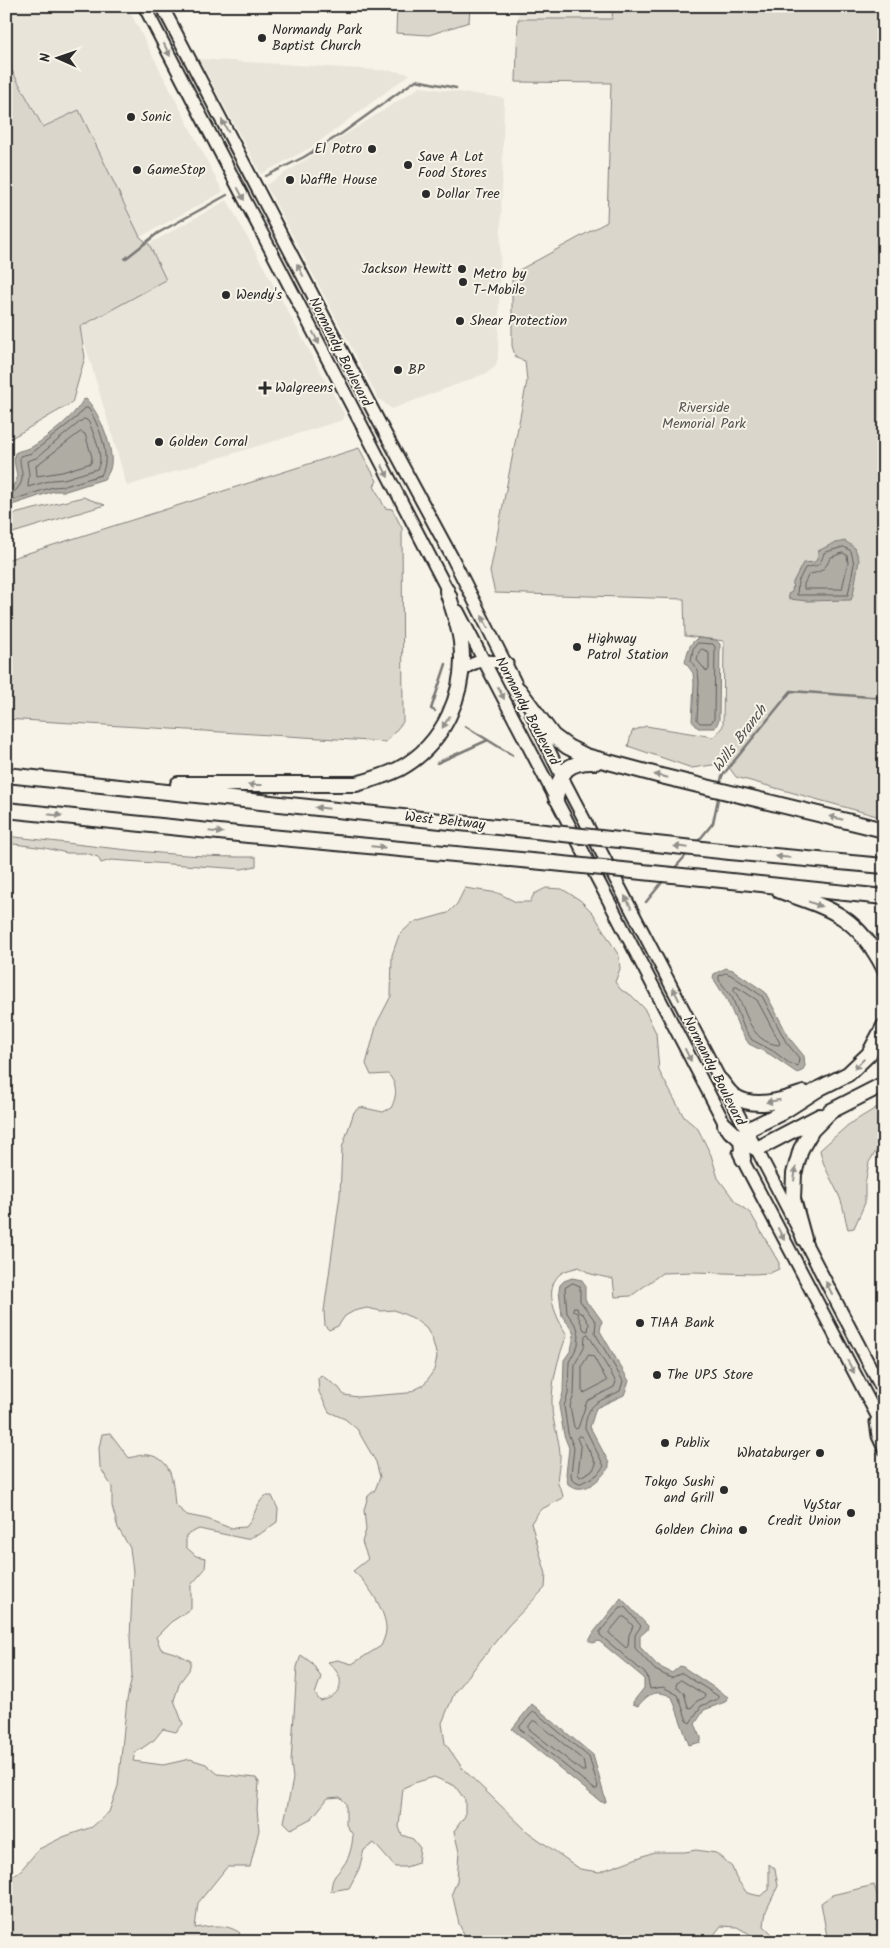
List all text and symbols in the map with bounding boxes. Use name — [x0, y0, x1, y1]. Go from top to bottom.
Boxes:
place label: Normandy Park Baptist Church — [272, 19, 363, 57]
north arrow — [32, 32, 82, 82]
marker: Normandy Park Baptist Church — [256, 32, 268, 44]
one-way arrow — [163, 42, 171, 57]
text: N — [35, 53, 57, 62]
place label: Sonic — [141, 106, 172, 128]
marker: Sonic — [125, 111, 137, 123]
one-way arrow — [221, 118, 229, 133]
place label: El Potro — [314, 138, 362, 160]
marker: El Potro — [366, 143, 378, 155]
place label: Save A Lot Food Stores — [418, 146, 487, 184]
place label: GameStop — [147, 159, 206, 181]
marker: Save A Lot Food Stores — [402, 159, 414, 171]
marker: GameStop — [131, 164, 143, 176]
place label: Waffle House — [300, 169, 378, 191]
marker: Waffle House — [284, 174, 296, 186]
place label: Dollar Tree — [436, 183, 500, 205]
one-way arrow — [237, 187, 245, 201]
marker: Dollar Tree — [420, 188, 432, 200]
place label: Jackson Hewitt — [361, 258, 453, 280]
one-way arrow — [296, 263, 304, 277]
marker: Jackson Hewitt — [456, 263, 468, 275]
place label: Metro by T-Mobile — [473, 263, 527, 301]
marker: Metro by T-Mobile — [457, 276, 469, 288]
place label: Wendy's — [236, 284, 282, 306]
marker: Wendy's — [220, 289, 232, 301]
street label: Normandy Boulevard — [303, 293, 378, 412]
place label: Shear Protection — [470, 310, 567, 332]
marker: Shear Protection — [454, 315, 466, 327]
one-way arrow — [312, 331, 320, 346]
place label: BP — [408, 359, 425, 381]
marker: BP — [392, 364, 404, 376]
place label: Walgreens — [275, 377, 333, 399]
marker: Walgreens — [259, 382, 271, 394]
park label: Riverside Memorial Park — [662, 397, 746, 435]
place label: Golden Corral — [169, 431, 248, 453]
marker: Golden Corral — [153, 436, 165, 448]
one-way arrow — [381, 464, 389, 479]
one-way arrow — [481, 615, 489, 629]
place label: Highway Patrol Station — [587, 628, 669, 666]
marker: Highway Patrol Station — [571, 641, 583, 653]
street label: Normandy Boulevard — [489, 653, 565, 770]
one-way arrow — [497, 686, 505, 700]
water label: Wills Branch — [707, 699, 775, 778]
one-way arrow — [441, 715, 450, 728]
one-way arrow — [654, 772, 669, 780]
one-way arrow — [246, 781, 262, 789]
one-way arrow — [314, 804, 330, 812]
street label: West Beltway — [404, 806, 487, 836]
one-way arrow — [47, 811, 63, 819]
one-way arrow — [829, 814, 844, 822]
one-way arrow — [209, 828, 225, 836]
one-way arrow — [370, 843, 386, 851]
one-way arrow — [673, 843, 689, 851]
one-way arrow — [775, 853, 791, 861]
one-way arrow — [624, 895, 632, 909]
one-way arrow — [808, 900, 823, 908]
one-way arrow — [672, 987, 680, 1001]
street label: Normandy Boulevard — [677, 1012, 752, 1131]
one-way arrow — [684, 1047, 692, 1062]
one-way arrow — [853, 1058, 865, 1070]
one-way arrow — [764, 1098, 780, 1106]
one-way arrow — [791, 1166, 799, 1182]
one-way arrow — [777, 1227, 786, 1240]
one-way arrow — [825, 1280, 833, 1295]
place label: TIAA Bank — [650, 1312, 714, 1334]
marker: TIAA Bank — [634, 1317, 646, 1329]
one-way arrow — [847, 1359, 855, 1374]
place label: The UPS Store — [667, 1364, 754, 1386]
marker: The UPS Store — [651, 1369, 663, 1381]
place label: Publix — [675, 1432, 710, 1454]
marker: Publix — [659, 1437, 671, 1449]
place label: Whataburger — [737, 1442, 811, 1464]
marker: Whataburger — [814, 1447, 826, 1459]
place label: Tokyo Sushi and Grill — [644, 1471, 715, 1509]
marker: Tokyo Sushi and Grill — [718, 1484, 730, 1496]
place label: VyStar Credit Union — [767, 1494, 842, 1532]
marker: VyStar Credit Union — [845, 1507, 857, 1519]
place label: Golden China — [655, 1519, 733, 1541]
marker: Golden China — [737, 1524, 749, 1536]

